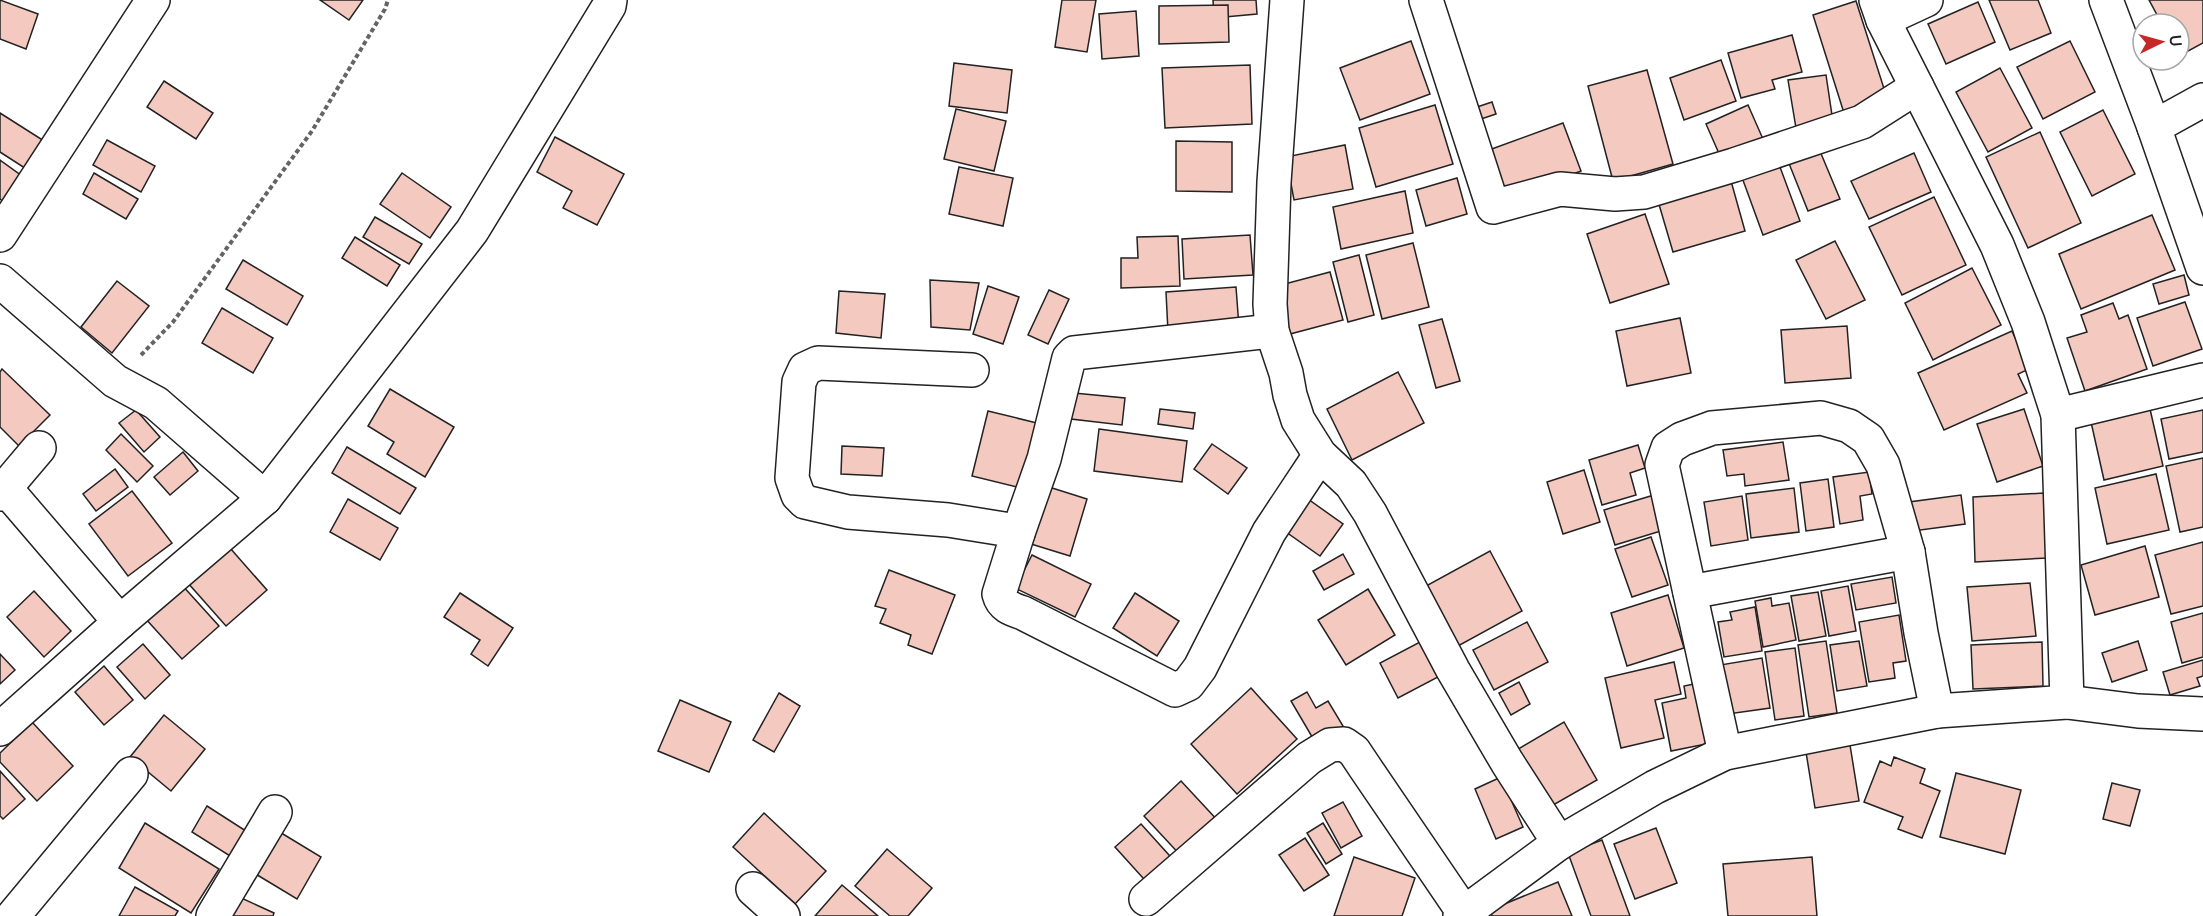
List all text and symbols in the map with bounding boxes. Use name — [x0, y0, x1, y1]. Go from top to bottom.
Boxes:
north arrow — [2131, 12, 2191, 72]
text: U — [2164, 34, 2187, 47]

